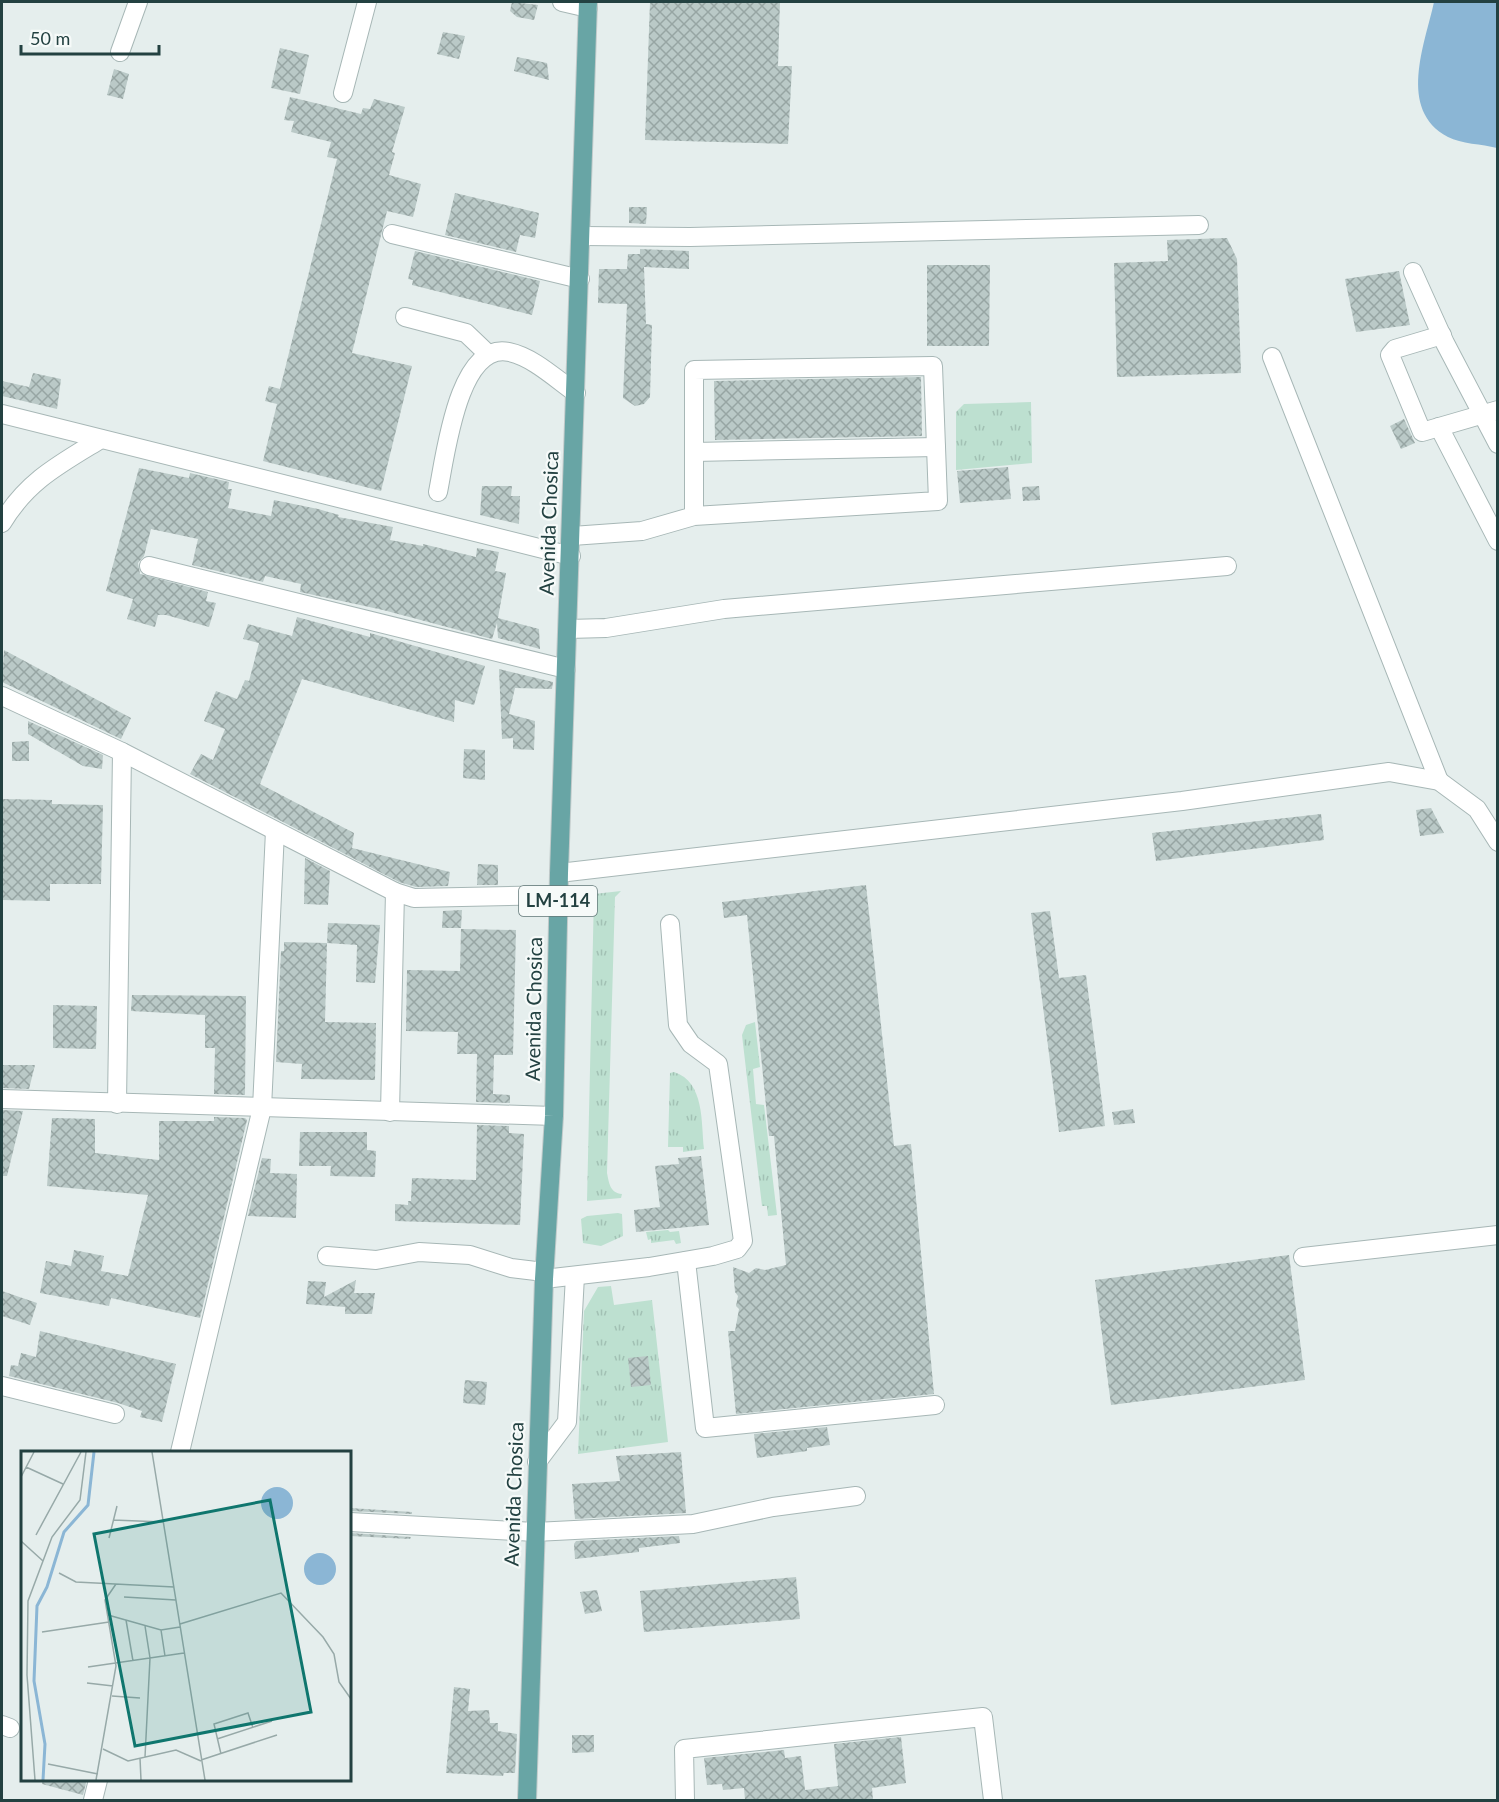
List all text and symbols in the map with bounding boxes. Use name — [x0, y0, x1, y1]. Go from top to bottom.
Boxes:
scale bar — [21, 18, 159, 56]
text: 50 m — [30, 27, 70, 49]
street label: Avenida Chosica — [533, 450, 563, 596]
road number: LM-114 — [519, 886, 597, 916]
street label: Avenida Chosica — [520, 937, 546, 1081]
street label: Avenida Chosica — [498, 1421, 528, 1567]
inset map — [21, 1451, 351, 1781]

